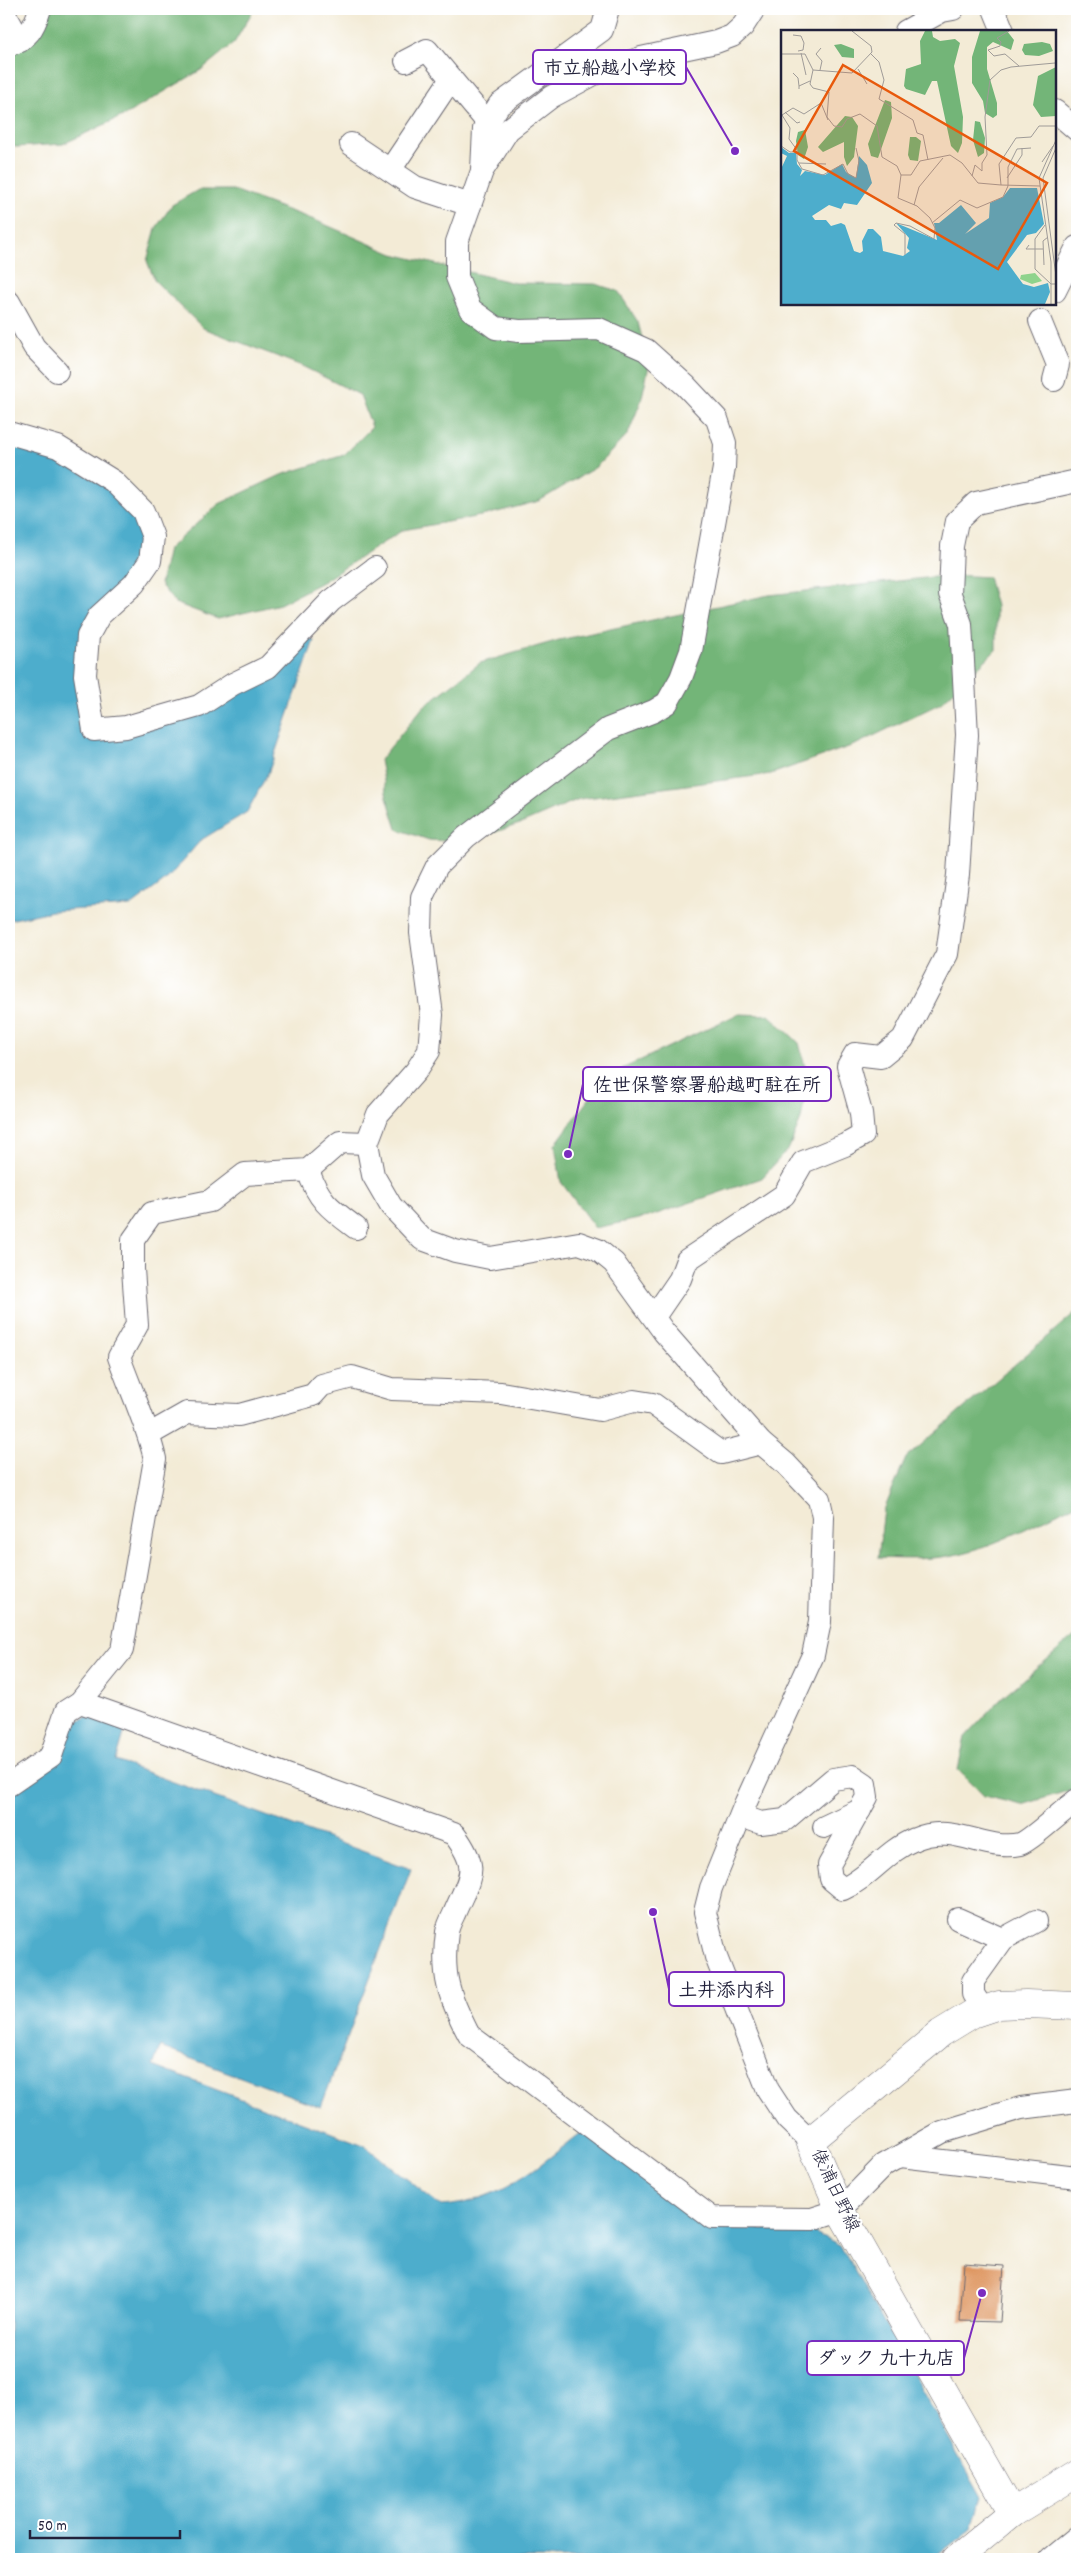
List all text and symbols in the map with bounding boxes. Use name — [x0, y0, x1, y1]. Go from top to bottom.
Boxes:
inset map — [781, 30, 1056, 305]
callout: 市立船越小学校 — [533, 50, 686, 84]
text: 市立船越小学校 — [543, 57, 677, 84]
callout: 佐世保警察署船越町駐在所 — [583, 1067, 831, 1101]
text: 佐世保警察署船越町駐在所 — [593, 1074, 821, 1101]
callout: 土井添内科 — [669, 1972, 784, 2006]
text: 土井添内科 — [678, 1979, 774, 2006]
street label: 俵浦日野線 — [804, 2145, 864, 2237]
callout: ダック 九十九店 — [807, 2341, 964, 2375]
text: ダック 九十九店 — [817, 2347, 955, 2374]
scale bar — [30, 2508, 180, 2540]
text: 50 m — [38, 2516, 67, 2538]

